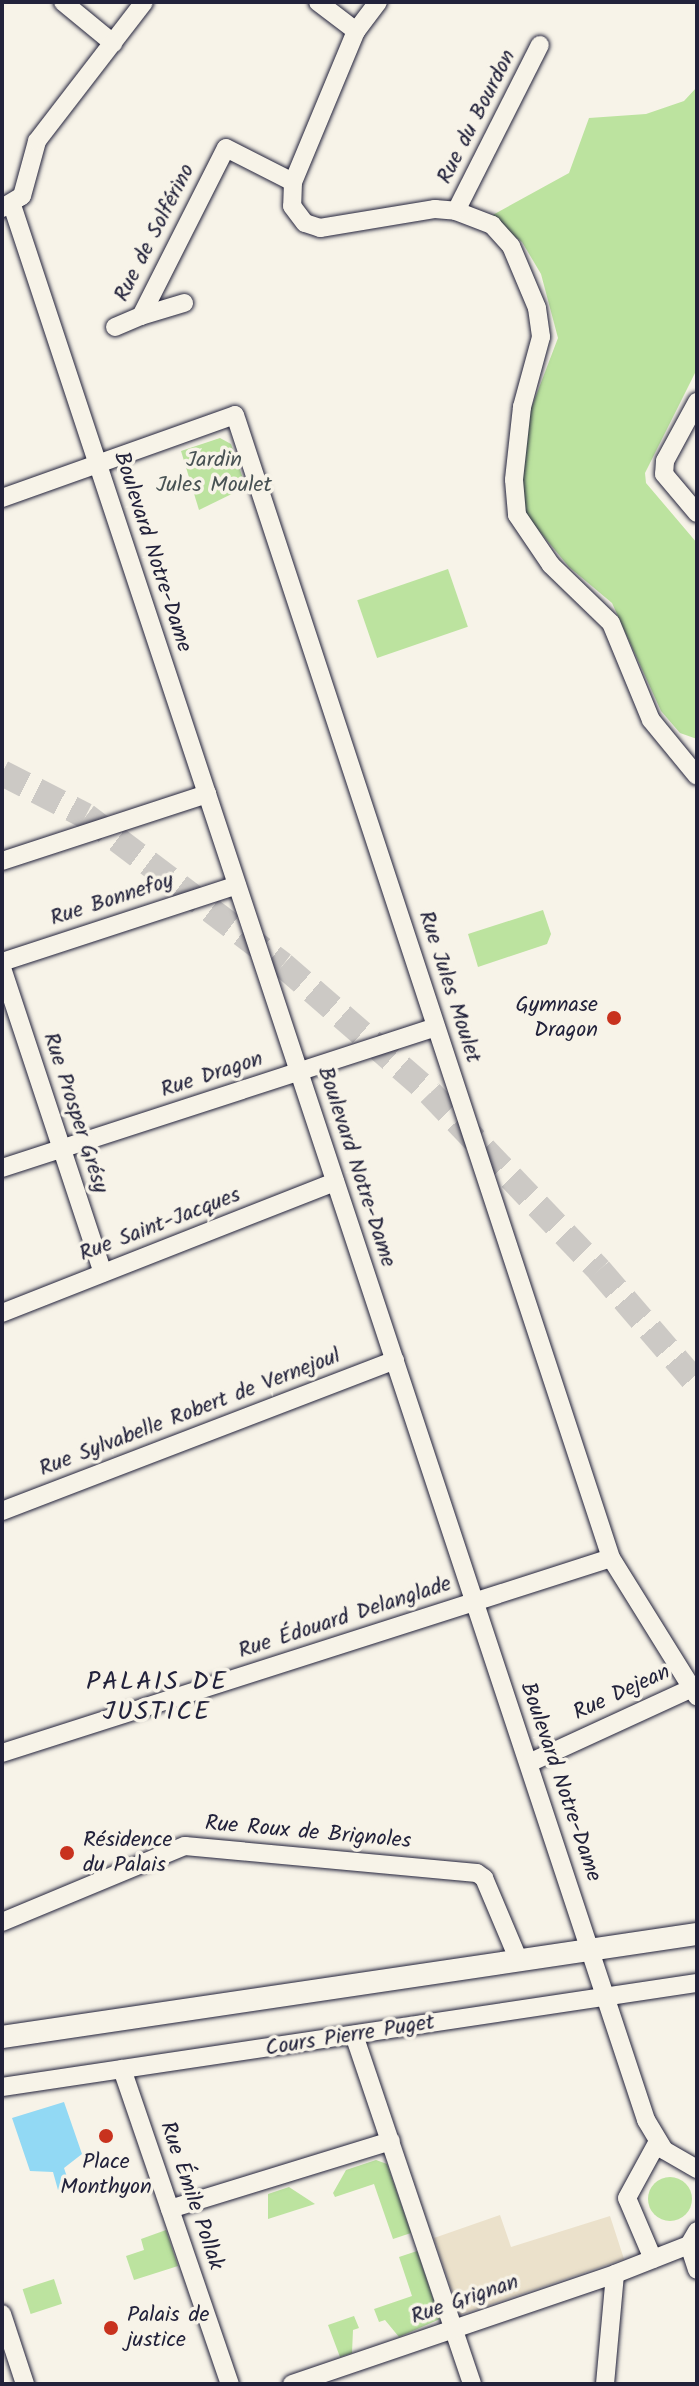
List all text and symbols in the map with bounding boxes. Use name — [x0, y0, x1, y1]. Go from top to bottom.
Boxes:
street label: Rue du Bourdon — [432, 45, 522, 189]
street label: Rue de Solférino — [109, 160, 201, 306]
park label: Jardin Jules Moulet — [156, 447, 272, 498]
street label: Boulevard Notre-Dame — [107, 448, 197, 656]
street label: Rue Bonnefoy — [47, 868, 177, 932]
street label: Rue Jules Moulet — [412, 908, 486, 1066]
place label: Gymnase Dragon — [515, 992, 598, 1044]
marker: Gymnase Dragon — [605, 1009, 623, 1027]
street label: Rue Prosper Grésy — [37, 1029, 113, 1197]
street label: Rue Dragon — [157, 1046, 267, 1104]
street label: Boulevard Notre-Dame — [311, 1063, 401, 1271]
street label: Rue Saint-Jacques — [76, 1182, 244, 1268]
street label: Rue Sylvabelle Robert de Vernejoul — [36, 1343, 344, 1483]
street label: Rue Édouard Delanglade — [235, 1571, 455, 1665]
street label: Rue Dejean — [569, 1659, 675, 1727]
district label: PALAIS DE JUSTICE — [86, 1667, 228, 1728]
street label: Boulevard Notre-Dame — [513, 1679, 607, 1885]
street label: Rue Roux de Brignoles — [204, 1811, 412, 1855]
place label: Résidence du Palais — [83, 1827, 172, 1878]
marker: Résidence du Palais — [58, 1844, 76, 1862]
street label: Cours Pierre Puget — [264, 2010, 436, 2062]
street label: Rue Émile Pollak — [153, 2118, 229, 2274]
marker: Place Monthyon — [97, 2127, 115, 2145]
place label: Place Monthyon — [60, 2149, 152, 2200]
street label: Rue Grignan — [408, 2269, 522, 2331]
place label: Palais de justice — [127, 2302, 209, 2354]
marker: Palais de justice — [102, 2319, 120, 2337]

